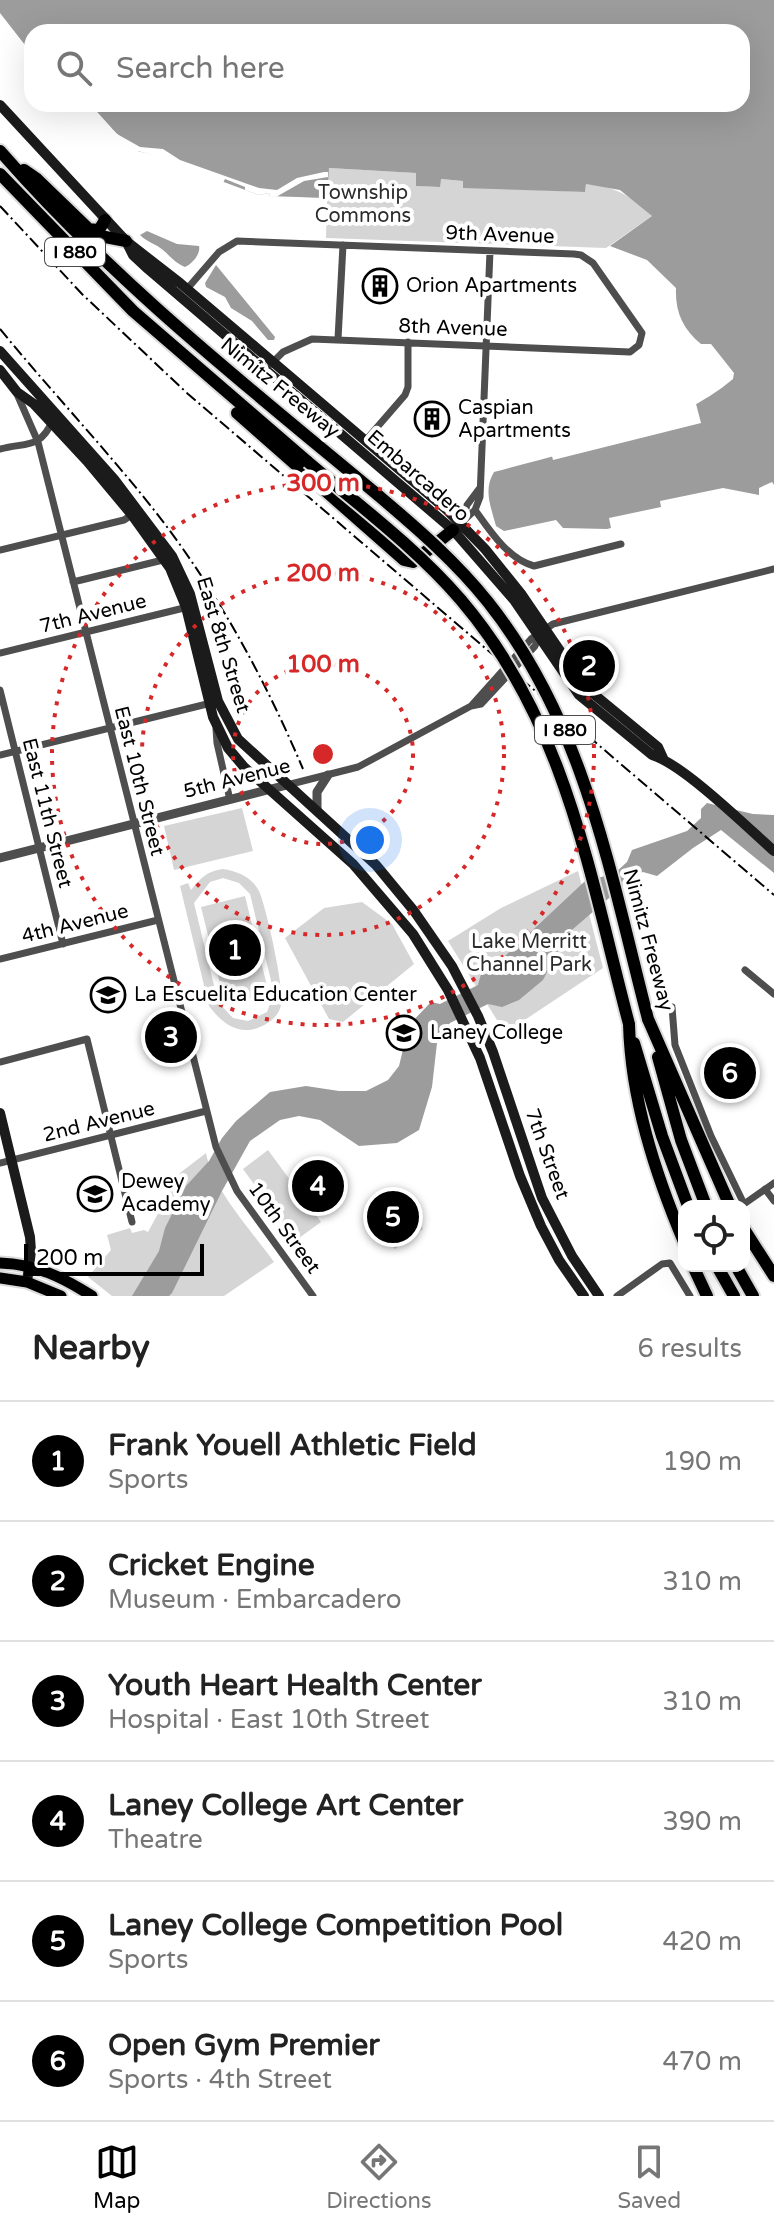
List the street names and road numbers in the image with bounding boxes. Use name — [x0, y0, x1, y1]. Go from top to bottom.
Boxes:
street label: 9th Avenue — [445, 221, 555, 249]
road number: I 880 — [45, 238, 105, 266]
street label: 8th Avenue — [398, 314, 508, 342]
street label: Nimitz Freeway — [216, 333, 344, 443]
street label: Embarcadero — [362, 425, 474, 527]
street label: East 8th Street — [191, 574, 255, 716]
street label: 7th Avenue — [37, 589, 149, 639]
street label: East 10th Street — [109, 704, 169, 859]
road number: I 880 — [535, 716, 595, 744]
street label: East 11th Street — [17, 736, 77, 891]
street label: 5th Avenue — [181, 754, 293, 804]
street label: Nimitz Freeway — [618, 866, 679, 1014]
street label: 4th Avenue — [19, 899, 131, 949]
street label: 2nd Avenue — [41, 1097, 157, 1147]
street label: 7th Street — [520, 1105, 575, 1203]
street label: 10th Street — [243, 1178, 325, 1279]

